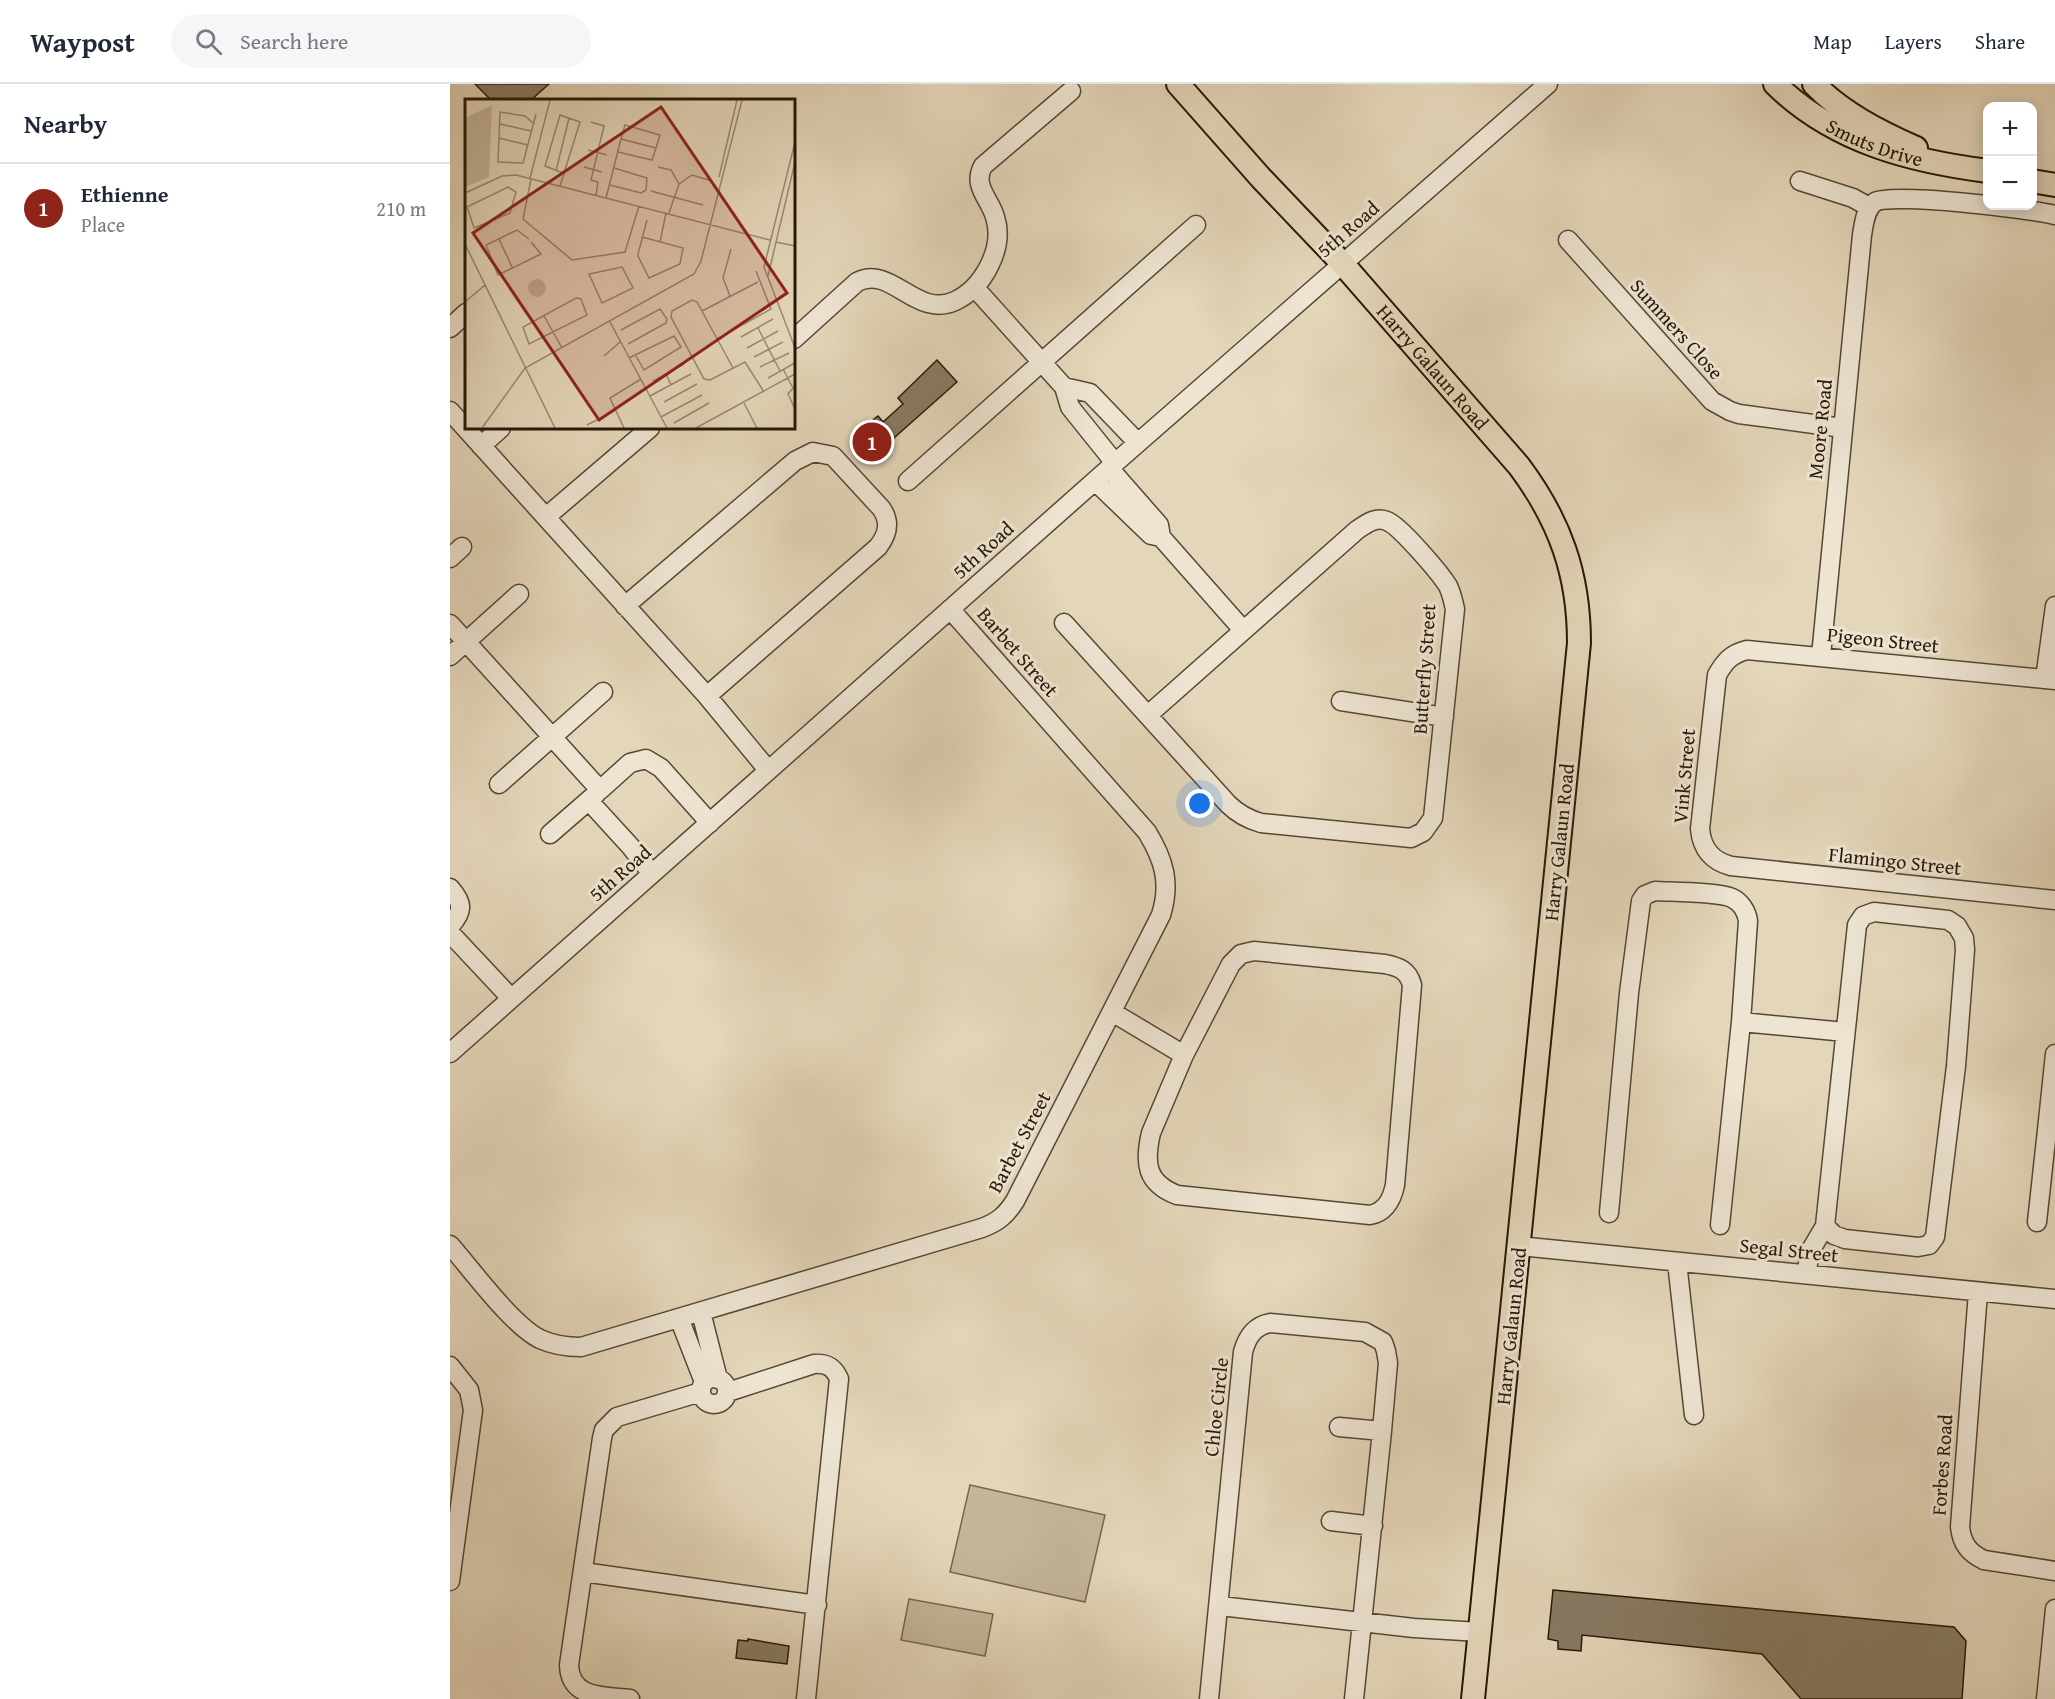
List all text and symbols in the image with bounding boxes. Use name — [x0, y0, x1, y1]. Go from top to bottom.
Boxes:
search box — [171, 14, 591, 68]
text: Waypost — [30, 21, 135, 62]
icon: search — [192, 25, 225, 58]
text: Search here — [240, 25, 348, 57]
text: Map — [1813, 26, 1852, 57]
text: Layers — [1885, 26, 1942, 57]
text: Share — [1975, 26, 2025, 57]
inset map — [465, 99, 795, 429]
map controls — [1983, 102, 2037, 210]
button: + — [1983, 102, 2037, 156]
text: Nearby — [24, 104, 107, 143]
street label: Smuts Drive — [1821, 111, 1926, 173]
button: − — [1983, 156, 2037, 210]
text: Ethienne — [81, 178, 169, 210]
street label: 5th Road — [1310, 193, 1385, 264]
text: 1 — [38, 194, 49, 223]
text: 210 m — [376, 194, 426, 223]
text: Place — [81, 210, 125, 239]
street label: Summers Close — [1624, 272, 1731, 386]
street label: Harry Galaun Road — [1370, 298, 1496, 436]
street label: Moore Road — [1800, 377, 1839, 480]
pin: 1 — [852, 420, 892, 464]
street label: 5th Road — [945, 514, 1020, 585]
street label: Barbet Street — [971, 600, 1066, 703]
street label: Butterfly Street — [1404, 603, 1443, 735]
street label: Pigeon Street — [1826, 619, 1940, 660]
street label: Vink Street — [1665, 727, 1702, 825]
street label: Harry Galaun Road — [1536, 761, 1581, 922]
your location — [1185, 789, 1214, 818]
street label: 5th Road — [582, 837, 657, 908]
street label: Flamingo Street — [1827, 839, 1963, 882]
street label: Barbet Street — [980, 1086, 1057, 1198]
street label: Segal Street — [1738, 1230, 1840, 1269]
street label: Harry Galaun Road — [1488, 1245, 1533, 1406]
street label: Chloe Circle — [1196, 1356, 1235, 1458]
street label: Forbes Road — [1924, 1413, 1960, 1517]

